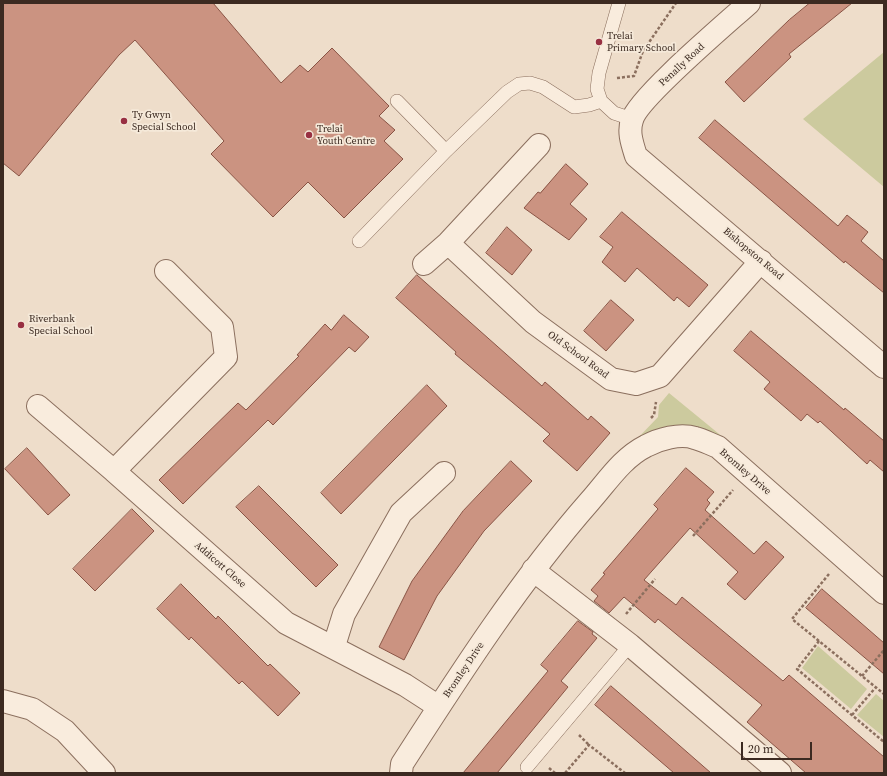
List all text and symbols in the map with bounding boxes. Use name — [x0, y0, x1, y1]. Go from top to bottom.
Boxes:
place label: Trelai Primary School — [607, 30, 676, 54]
marker: Trelai Primary School — [594, 37, 604, 47]
street label: Penally Road — [657, 41, 707, 89]
place label: Ty Gwyn Special School — [132, 109, 196, 132]
marker: Ty Gwyn Special School — [119, 116, 129, 126]
place label: Trelai Youth Centre — [317, 123, 375, 146]
marker: Trelai Youth Centre — [304, 130, 314, 140]
street label: Bishopston Road — [720, 225, 786, 283]
place label: Riverbank Special School — [29, 313, 93, 336]
marker: Riverbank Special School — [16, 320, 26, 330]
street label: Old School Road — [545, 329, 611, 381]
street label: Bromley Drive — [717, 446, 773, 498]
street label: Addicott Close — [192, 539, 248, 591]
street label: Bromley Drive — [441, 640, 487, 700]
scale bar — [743, 734, 814, 760]
text: 20 m — [748, 741, 774, 757]

